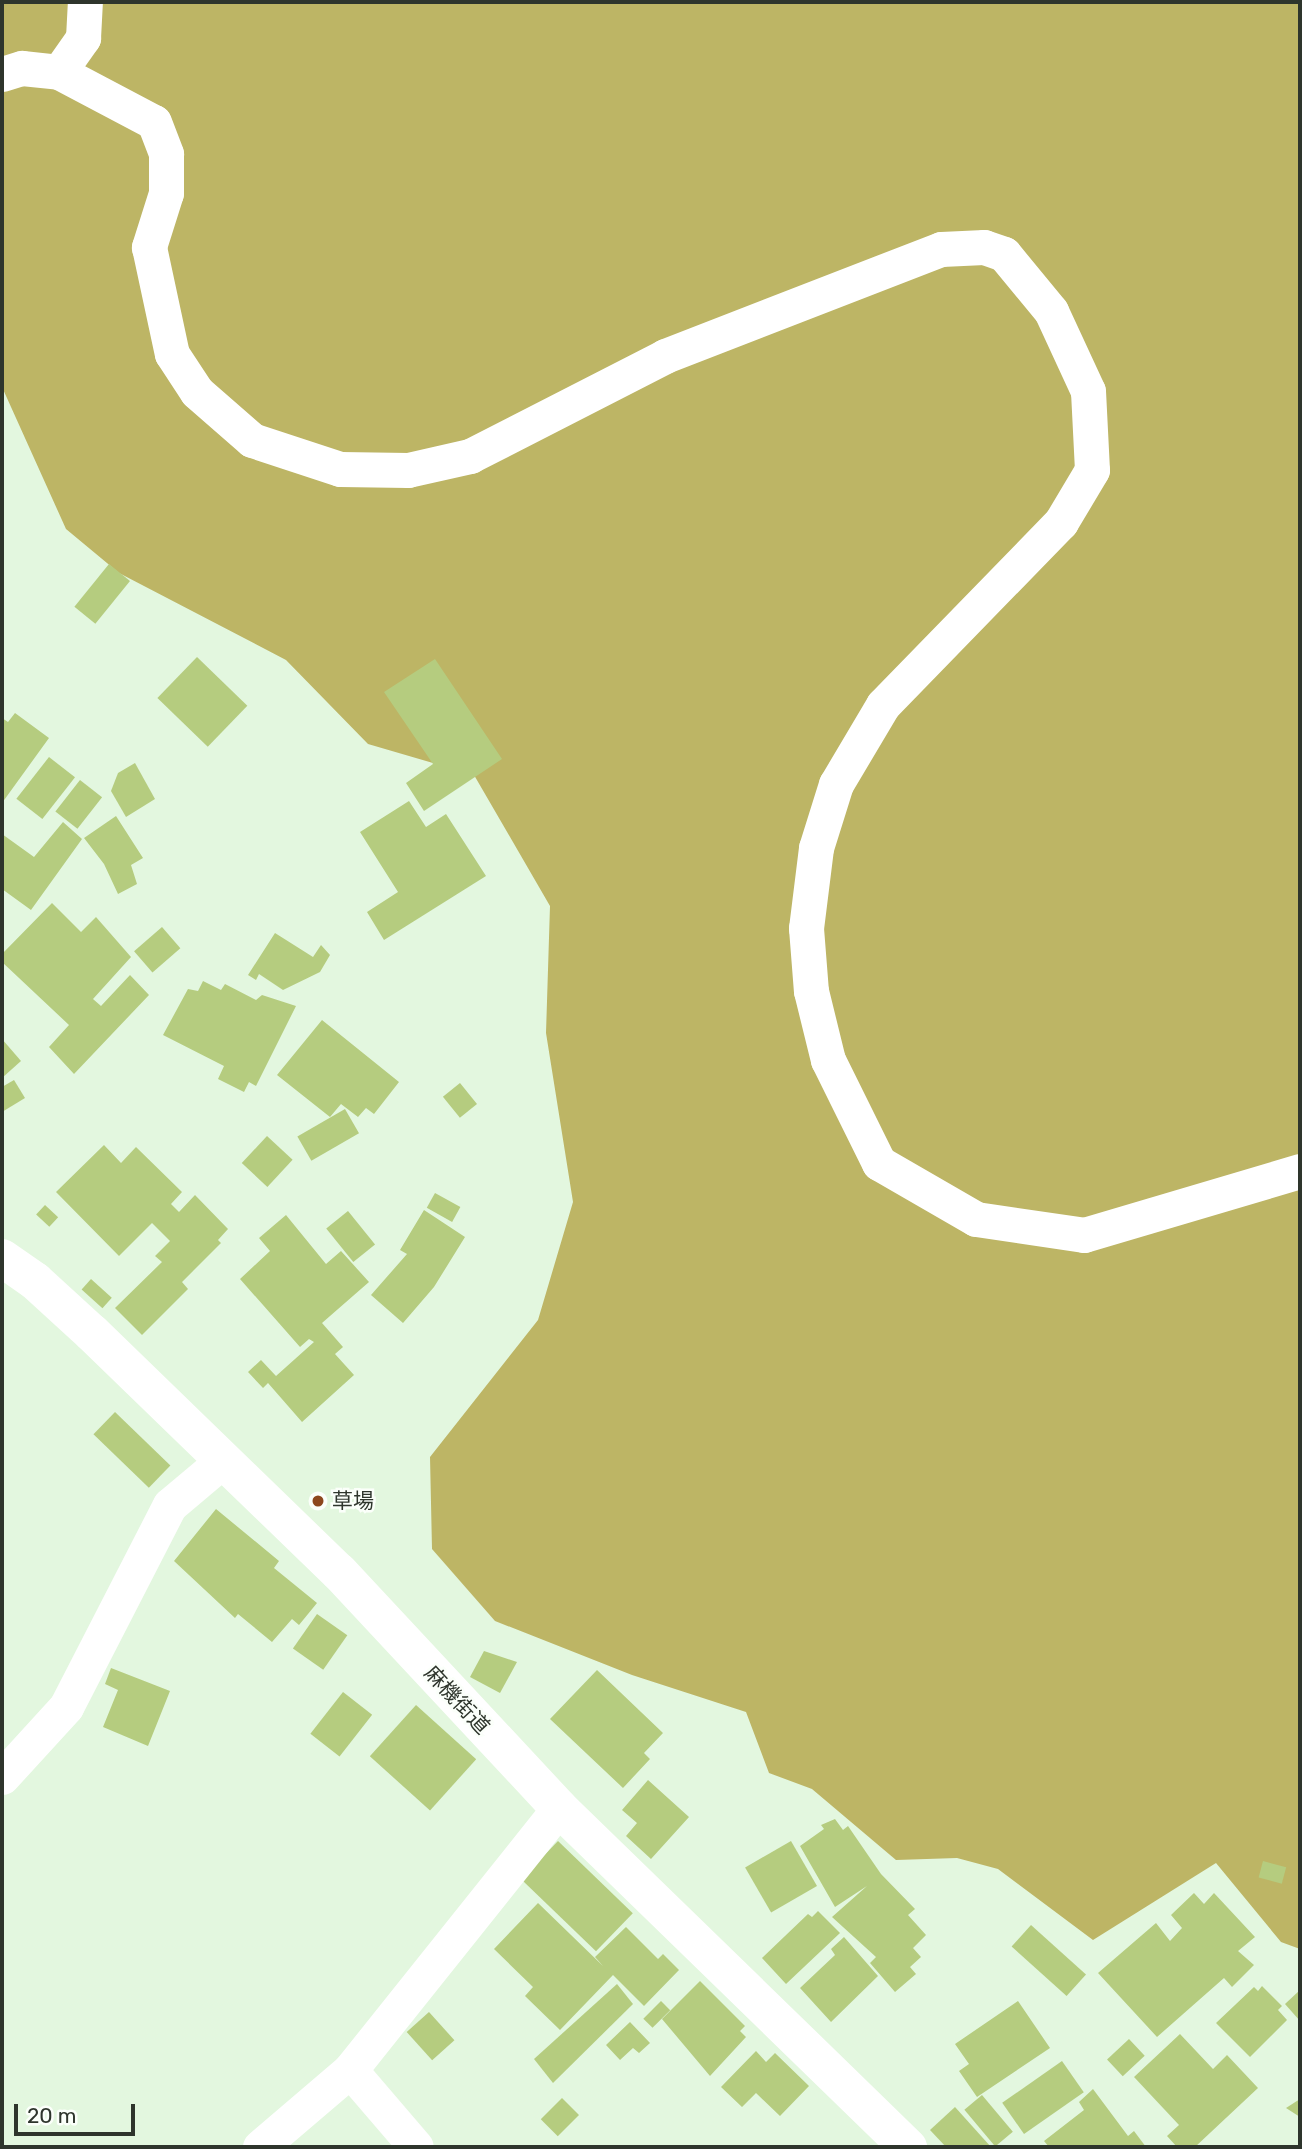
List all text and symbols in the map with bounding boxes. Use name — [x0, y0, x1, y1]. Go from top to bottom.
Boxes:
place label: 草場 — [332, 1488, 374, 1514]
marker: 草場 — [310, 1493, 326, 1509]
street label: 麻機街道 — [419, 1661, 495, 1739]
scale bar — [18, 2090, 138, 2134]
text: 20 m — [27, 2103, 76, 2128]

